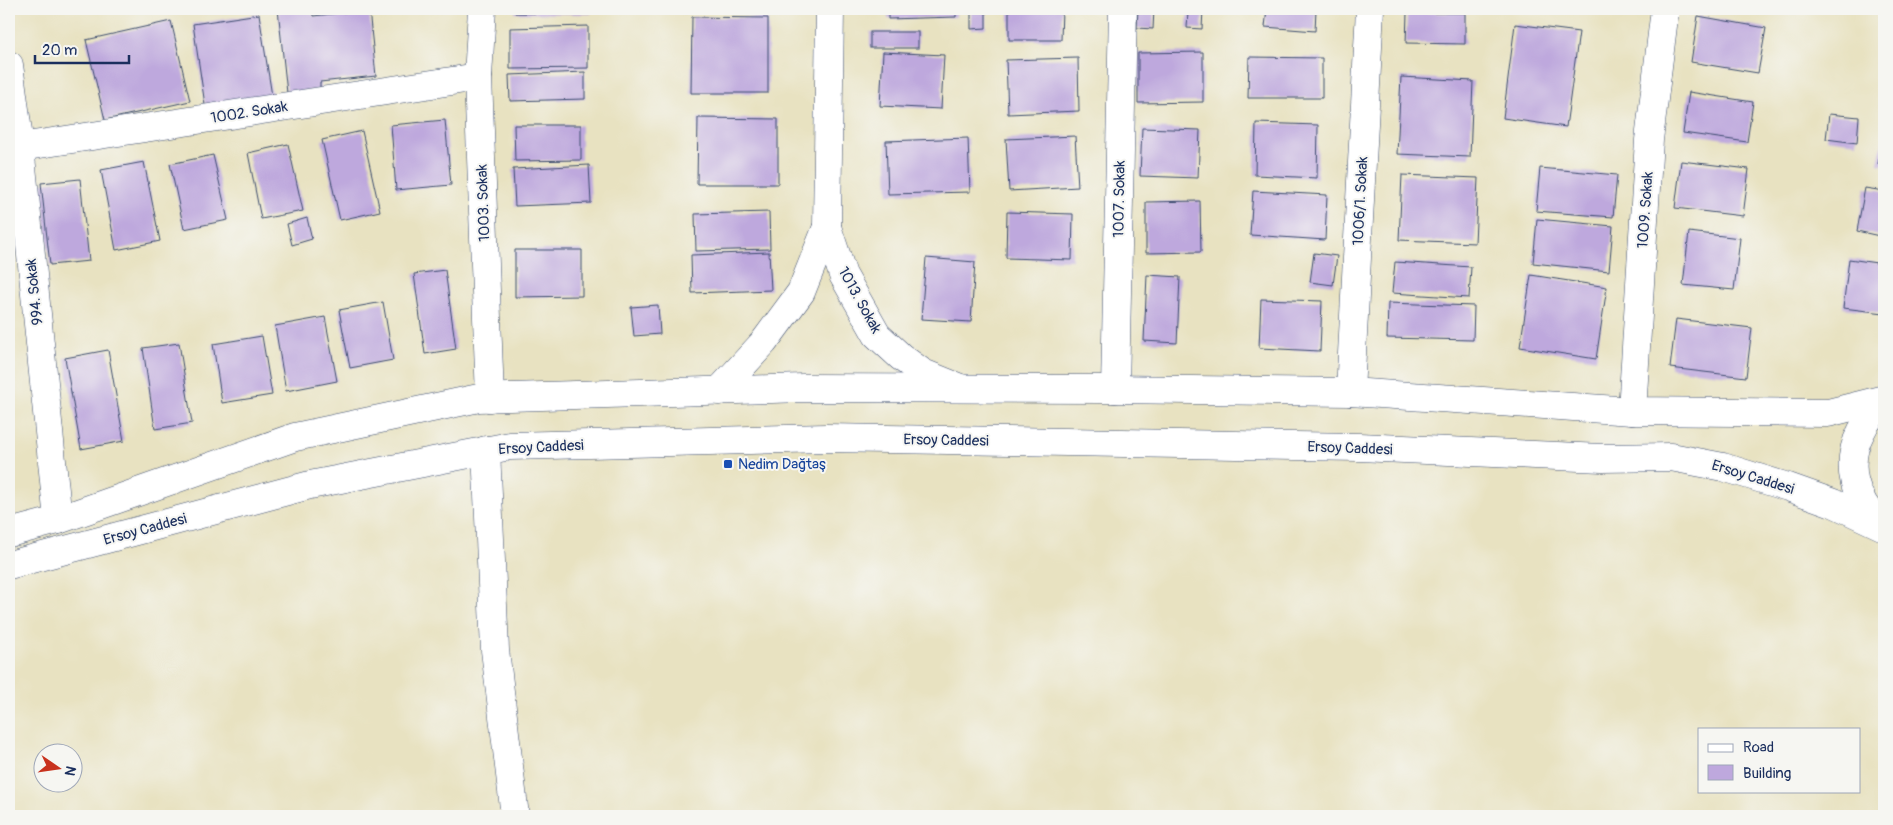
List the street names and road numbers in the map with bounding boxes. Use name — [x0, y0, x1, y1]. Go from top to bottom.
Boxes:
street label: 1002. Sokak — [209, 97, 290, 128]
street label: 1006/1. Sokak — [1349, 155, 1372, 246]
street label: 1007. Sokak — [1109, 160, 1130, 238]
street label: 1003. Sokak — [473, 163, 494, 242]
street label: 1009. Sokak — [1633, 170, 1658, 249]
street label: 994. Sokak — [21, 257, 47, 326]
street label: 1013. Sokak — [834, 264, 886, 337]
street label: Ersoy Caddesi — [903, 430, 989, 451]
street label: Ersoy Caddesi — [498, 436, 585, 459]
street label: Ersoy Caddesi — [1307, 438, 1393, 459]
street label: Ersoy Caddesi — [1709, 456, 1797, 499]
street label: Ersoy Caddesi — [101, 509, 189, 550]

